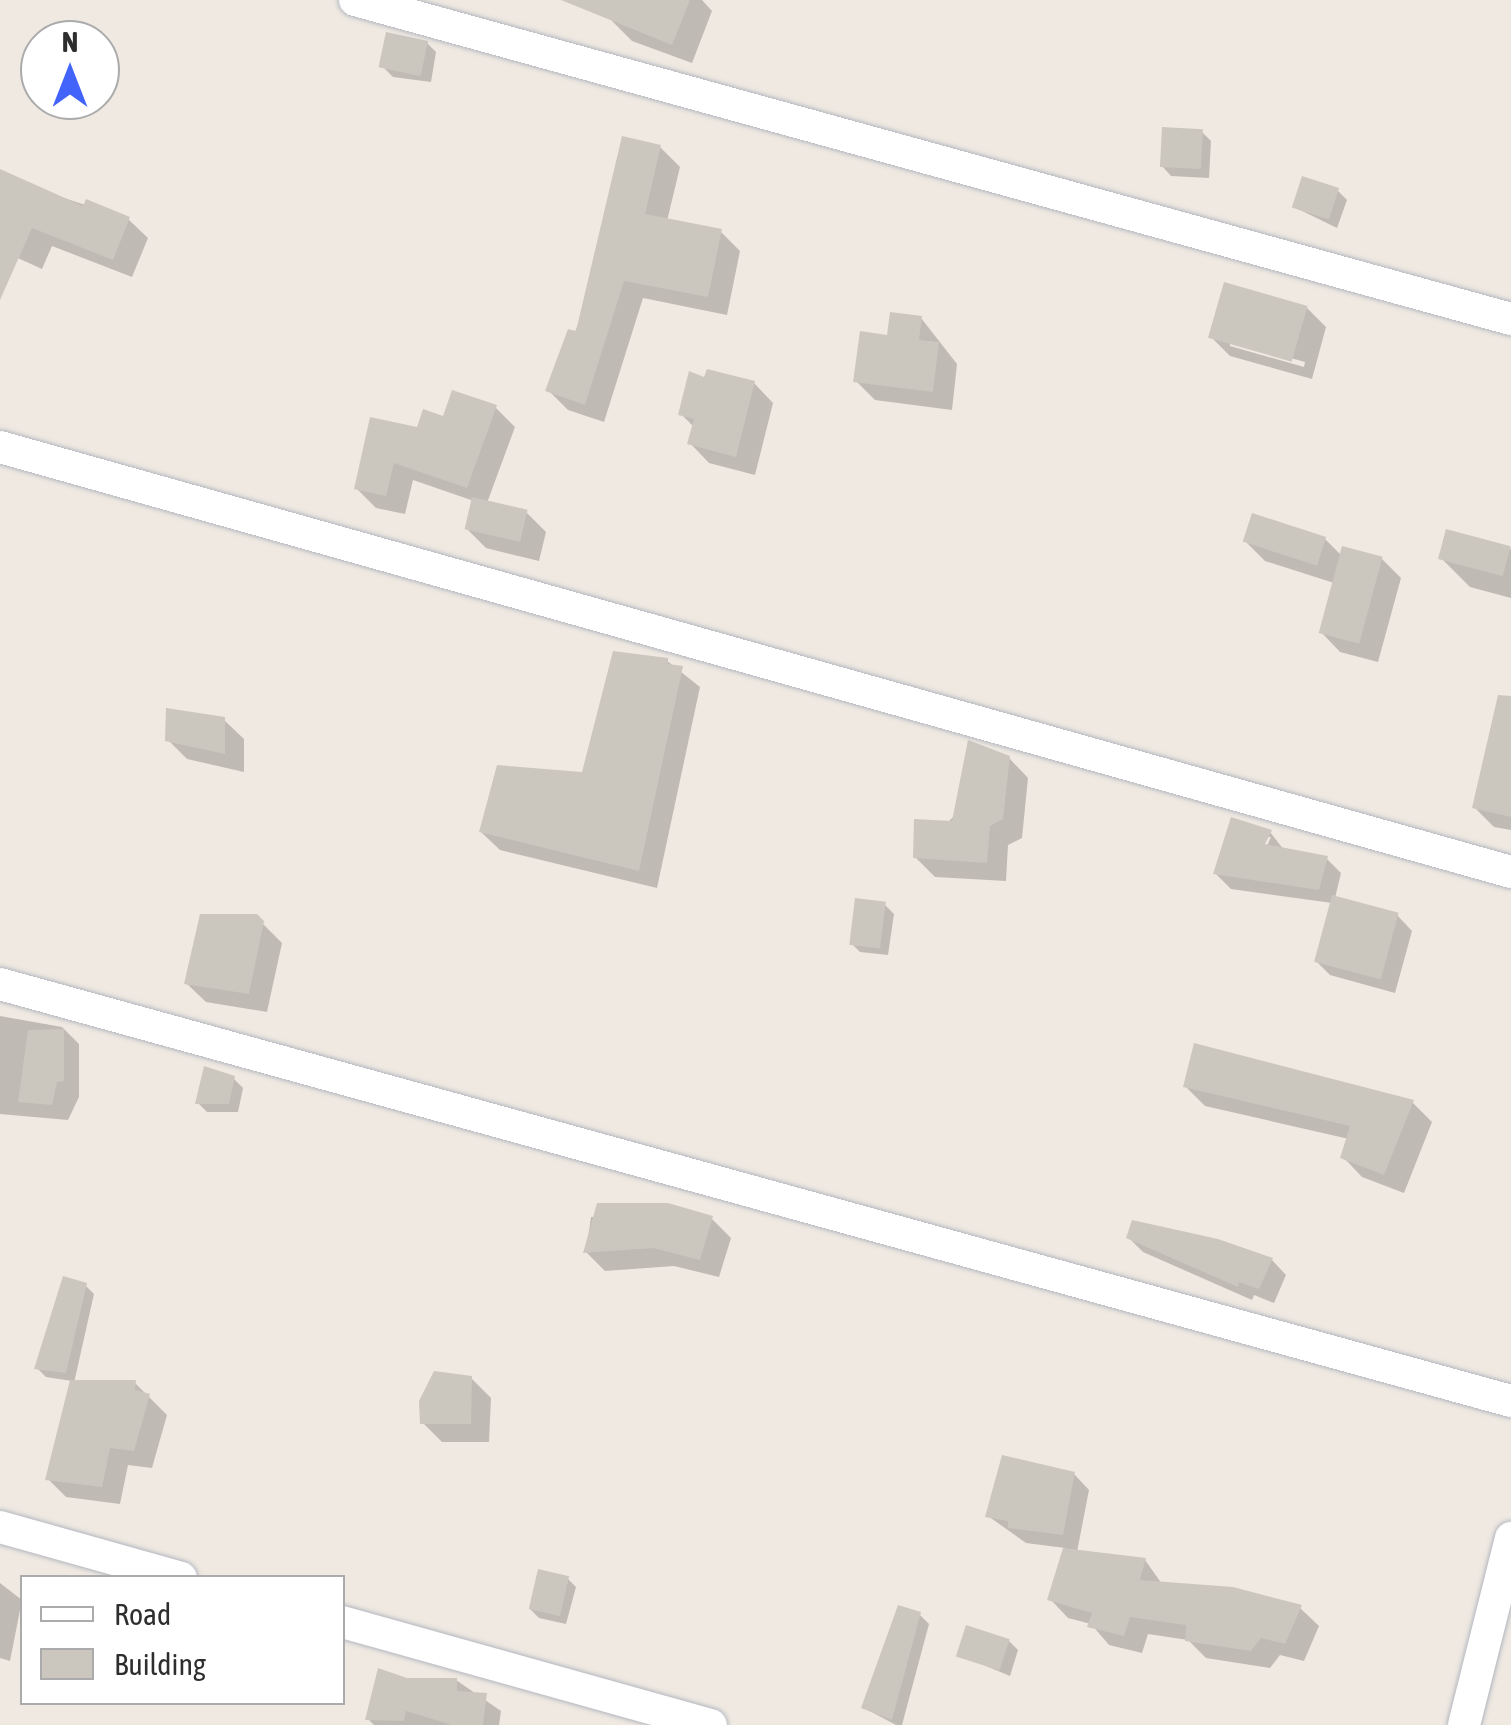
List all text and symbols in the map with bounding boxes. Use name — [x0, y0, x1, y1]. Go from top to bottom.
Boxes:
north arrow — [20, 20, 120, 120]
text: N — [62, 26, 78, 58]
legend — [20, 1575, 345, 1705]
text: Road — [114, 1597, 171, 1631]
text: Building — [114, 1647, 206, 1681]

